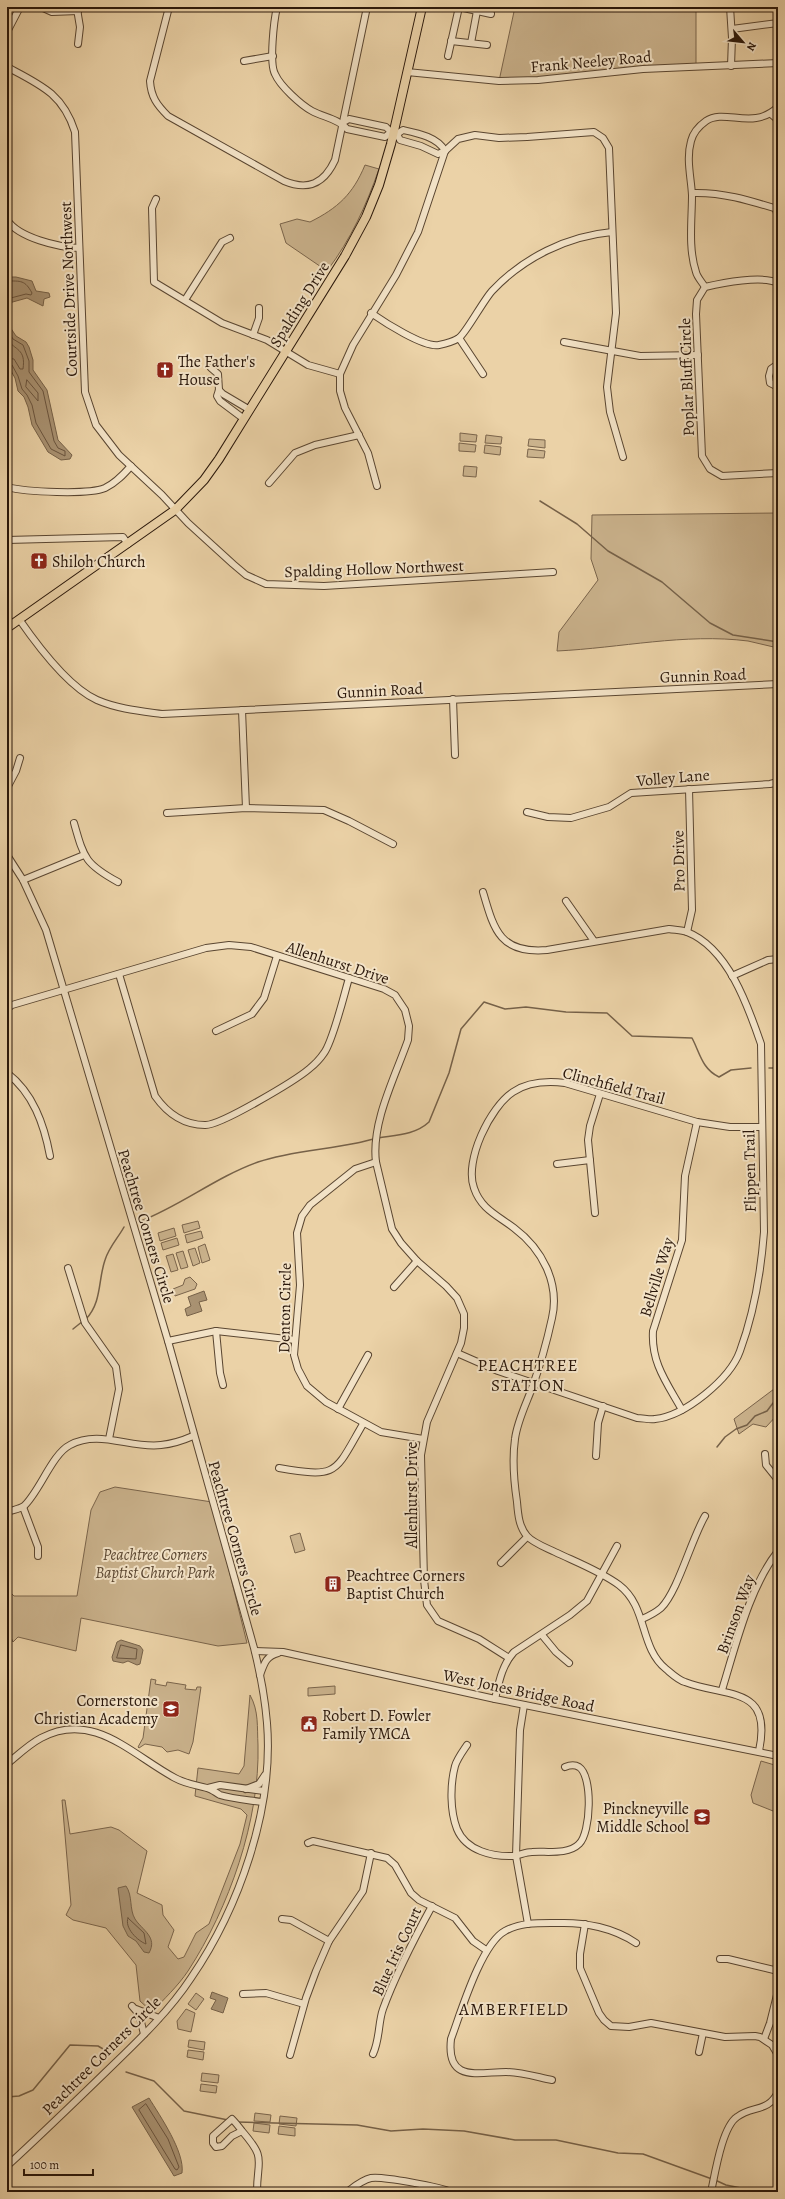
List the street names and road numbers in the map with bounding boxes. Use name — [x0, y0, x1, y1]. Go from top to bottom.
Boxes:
street label: Frank Neeley Road — [530, 46, 653, 78]
street label: Courtside Drive Northwest — [55, 201, 83, 377]
street label: Spalding Drive — [265, 257, 335, 352]
street label: Poplar Bluff Circle — [674, 317, 700, 437]
street label: Spalding Hollow Northwest — [284, 555, 464, 583]
street label: Gunnin Road — [660, 663, 747, 688]
street label: Gunnin Road — [336, 678, 424, 704]
street label: Volley Lane — [635, 764, 711, 792]
street label: Pro Drive — [667, 830, 691, 892]
street label: Allenhurst Drive — [283, 936, 392, 990]
street label: Clinchfield Trail — [560, 1062, 667, 1110]
street label: Flippen Trail — [738, 1129, 762, 1213]
street label: Peachtree Corners Circle — [112, 1146, 180, 1306]
street label: Bellville Way — [634, 1234, 680, 1320]
street label: Denton Circle — [273, 1263, 297, 1353]
street label: Allenhurst Drive — [401, 1442, 423, 1549]
street label: Peachtree Corners Circle — [202, 1458, 268, 1618]
street label: Brinson Way — [711, 1571, 761, 1657]
street label: West Jones Bridge Road — [440, 1664, 597, 1718]
street label: Blue Iris Court — [367, 1903, 427, 2000]
street label: Peachtree Corners Circle — [37, 1991, 166, 2120]

